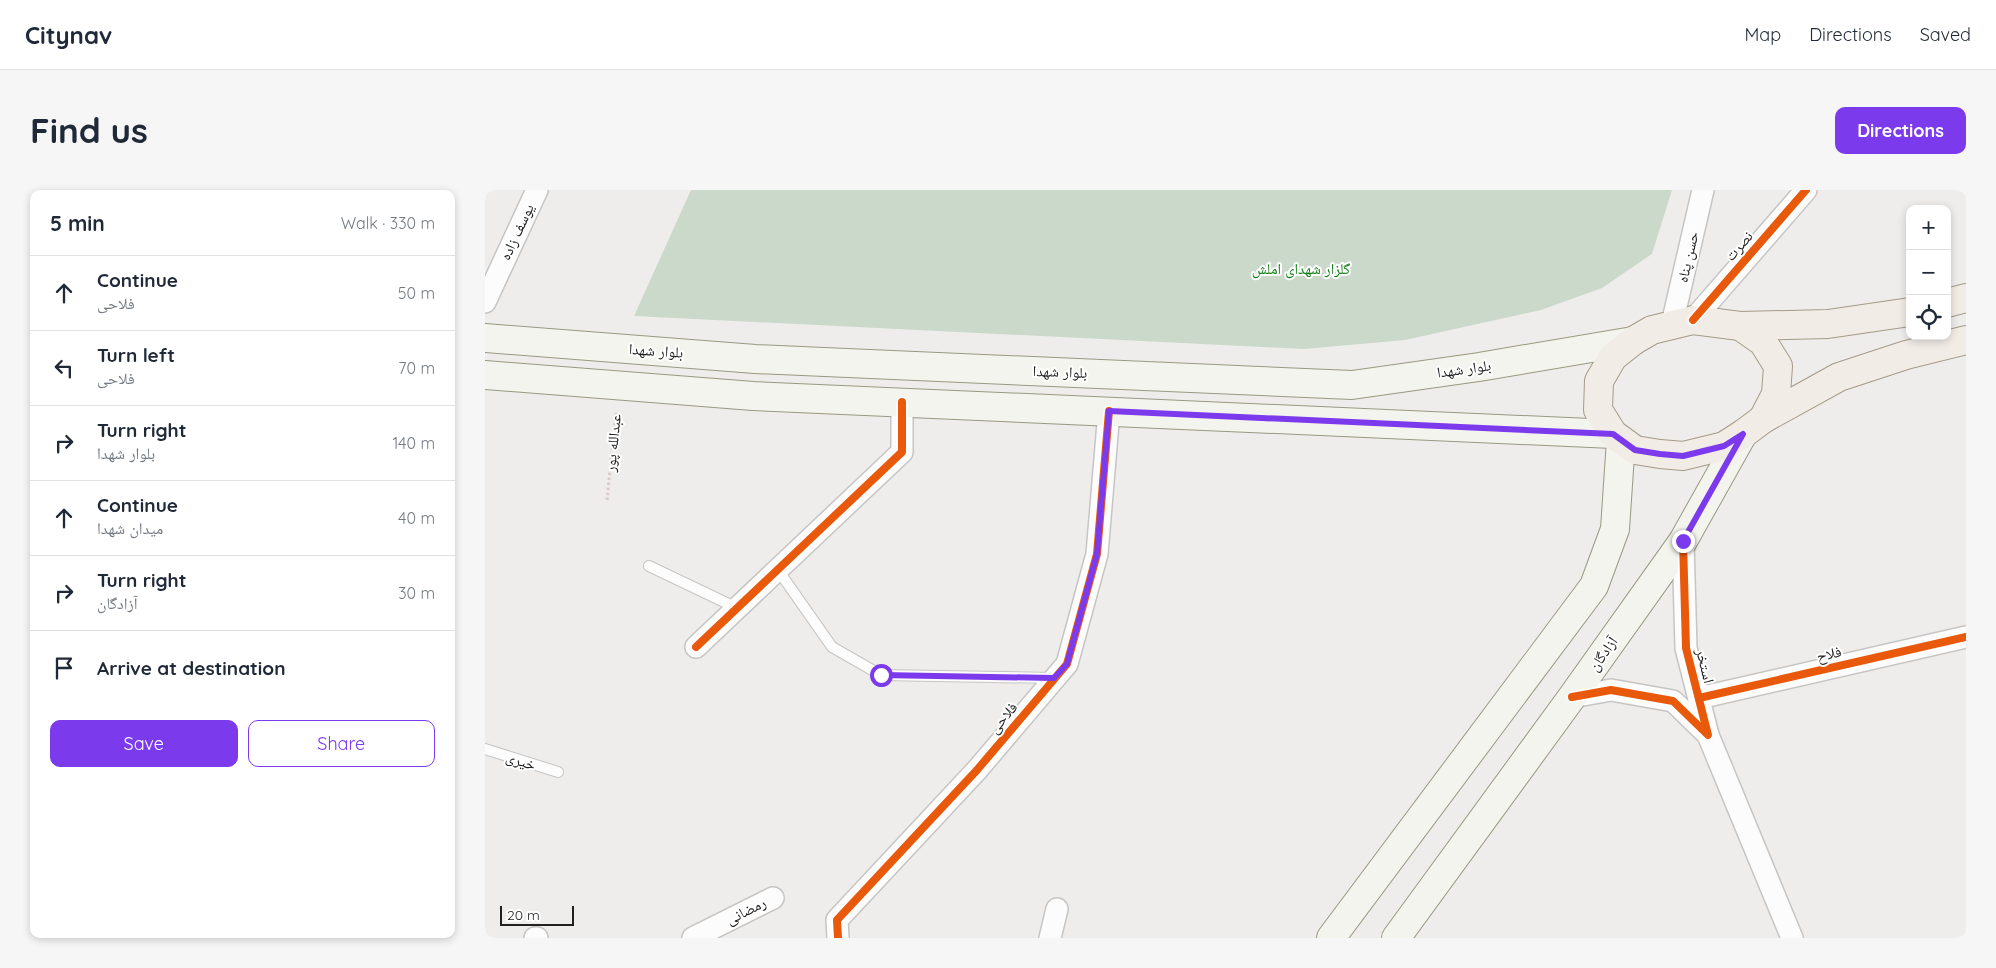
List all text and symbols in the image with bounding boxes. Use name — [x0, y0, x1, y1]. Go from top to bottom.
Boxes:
text: Citynav — [25, 20, 112, 50]
text: Map — [1744, 23, 1781, 46]
text: Directions — [1809, 23, 1892, 46]
text: Saved — [1920, 23, 1971, 46]
button: Directions — [1835, 107, 1966, 154]
text: Find us — [30, 108, 148, 152]
street label: یوسف زاده — [495, 200, 538, 263]
map controls — [1906, 205, 1951, 340]
button: + — [1906, 205, 1951, 250]
text: 5 min — [50, 210, 105, 236]
text: Walk · 330 m — [341, 213, 435, 233]
street label: نصرت — [1720, 227, 1757, 265]
street label: حسن پناه — [1672, 229, 1704, 284]
button: − — [1906, 250, 1951, 295]
park label: گلزار شهدای املش — [1252, 259, 1351, 279]
text: Continue — [97, 268, 178, 292]
icon: ahead — [50, 279, 78, 307]
text: 50 m — [398, 283, 435, 303]
text: فلاحی — [97, 293, 135, 313]
button: locate — [1906, 295, 1951, 340]
street label: بلوار شهدا — [628, 339, 684, 362]
text: Turn left — [97, 343, 175, 367]
icon: left — [50, 354, 78, 382]
street label: بلوار شهدا — [1436, 355, 1492, 382]
text: 70 m — [398, 358, 435, 378]
street label: بلوار شهدا — [1032, 361, 1088, 382]
text: فلاحی — [97, 368, 135, 388]
street label: عبدالله پور — [600, 413, 625, 474]
text: Turn right — [97, 418, 186, 442]
icon: right — [50, 429, 78, 457]
text: 140 m — [392, 433, 435, 453]
text: بلوار شهدا — [97, 443, 155, 463]
text: Continue — [97, 493, 178, 517]
icon: ahead — [50, 504, 78, 532]
text: 40 m — [398, 508, 435, 528]
text: میدان شهدا — [97, 518, 163, 538]
route end — [1672, 530, 1695, 553]
text: Turn right — [97, 568, 186, 592]
icon: right — [50, 579, 78, 607]
text: 30 m — [398, 583, 435, 603]
text: آزادگان — [97, 593, 137, 613]
street label: آزادگان — [1584, 632, 1623, 675]
street label: فلاح — [1815, 641, 1843, 667]
street label: استخر — [1692, 646, 1719, 685]
icon: arrive — [50, 654, 78, 682]
text: Arrive at destination — [97, 656, 286, 680]
route start — [870, 664, 893, 687]
street label: فلاحی — [984, 698, 1022, 738]
button: Save — [50, 720, 238, 767]
button: Share — [248, 720, 435, 767]
street label: خیری — [504, 747, 539, 775]
street label: رمضانی — [723, 892, 770, 930]
scale bar — [500, 903, 574, 926]
text: 20 m — [507, 906, 540, 924]

